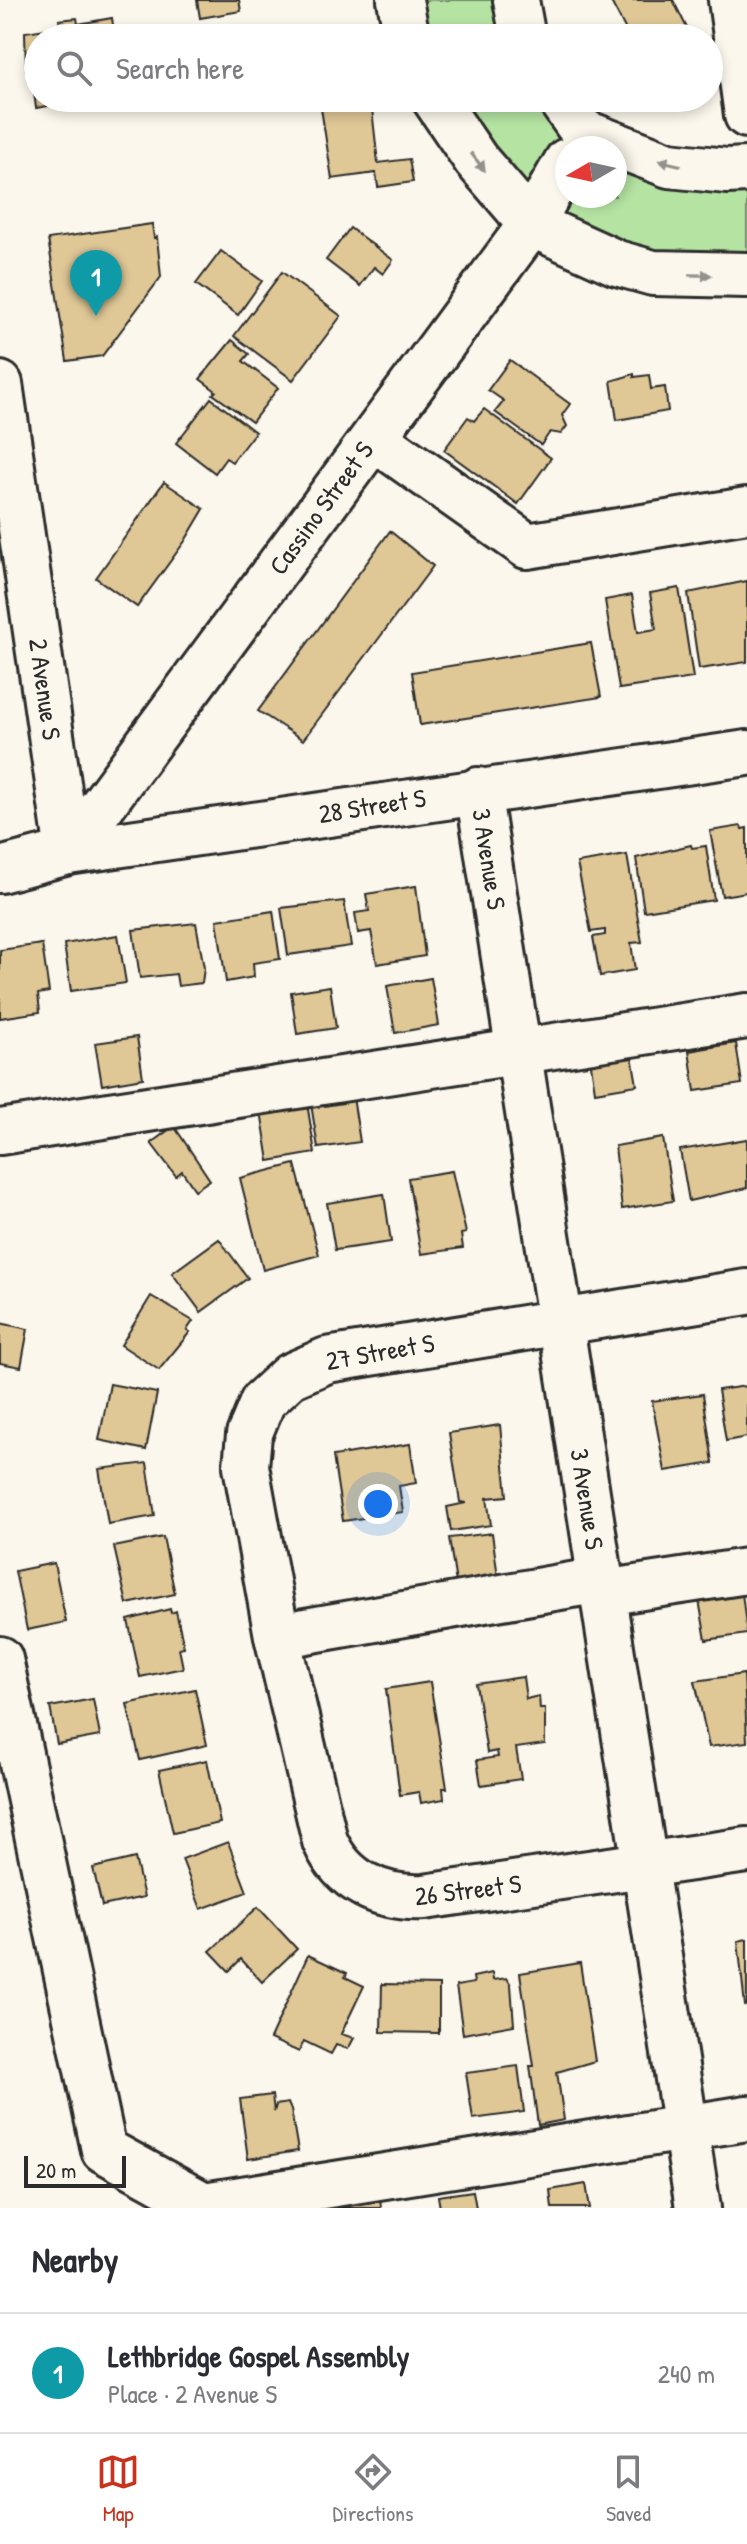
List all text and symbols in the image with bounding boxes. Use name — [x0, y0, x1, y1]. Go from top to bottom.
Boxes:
search box — [24, 24, 723, 112]
icon: search — [52, 46, 96, 90]
text: Search here — [116, 48, 244, 88]
north arrow — [555, 136, 627, 208]
one-way arrow — [470, 152, 486, 172]
one-way arrow — [657, 156, 682, 169]
pin: 1 — [70, 250, 122, 316]
one-way arrow — [688, 269, 713, 281]
street label: Cassino Street S — [260, 434, 381, 581]
street label: 2 Avenue S — [21, 636, 70, 742]
street label: 28 Street S — [316, 780, 428, 831]
street label: 3 Avenue S — [464, 806, 515, 912]
street label: 27 Street S — [323, 1325, 437, 1378]
street label: 3 Avenue S — [562, 1446, 613, 1552]
your location — [358, 1484, 398, 1524]
street label: 26 Street S — [413, 1866, 523, 1913]
scale bar — [24, 2152, 126, 2188]
text: 20 m — [36, 2155, 76, 2185]
text: Nearby — [32, 2237, 118, 2283]
text: Lethbridge Gospel Assembly — [108, 2336, 409, 2376]
text: 1 — [53, 2356, 63, 2391]
text: 240 m — [658, 2356, 715, 2391]
text: Place · 2 Avenue S — [108, 2376, 277, 2411]
tab: Map — [96, 2450, 140, 2528]
tab: Directions — [333, 2450, 414, 2528]
tab: Saved — [606, 2450, 651, 2528]

